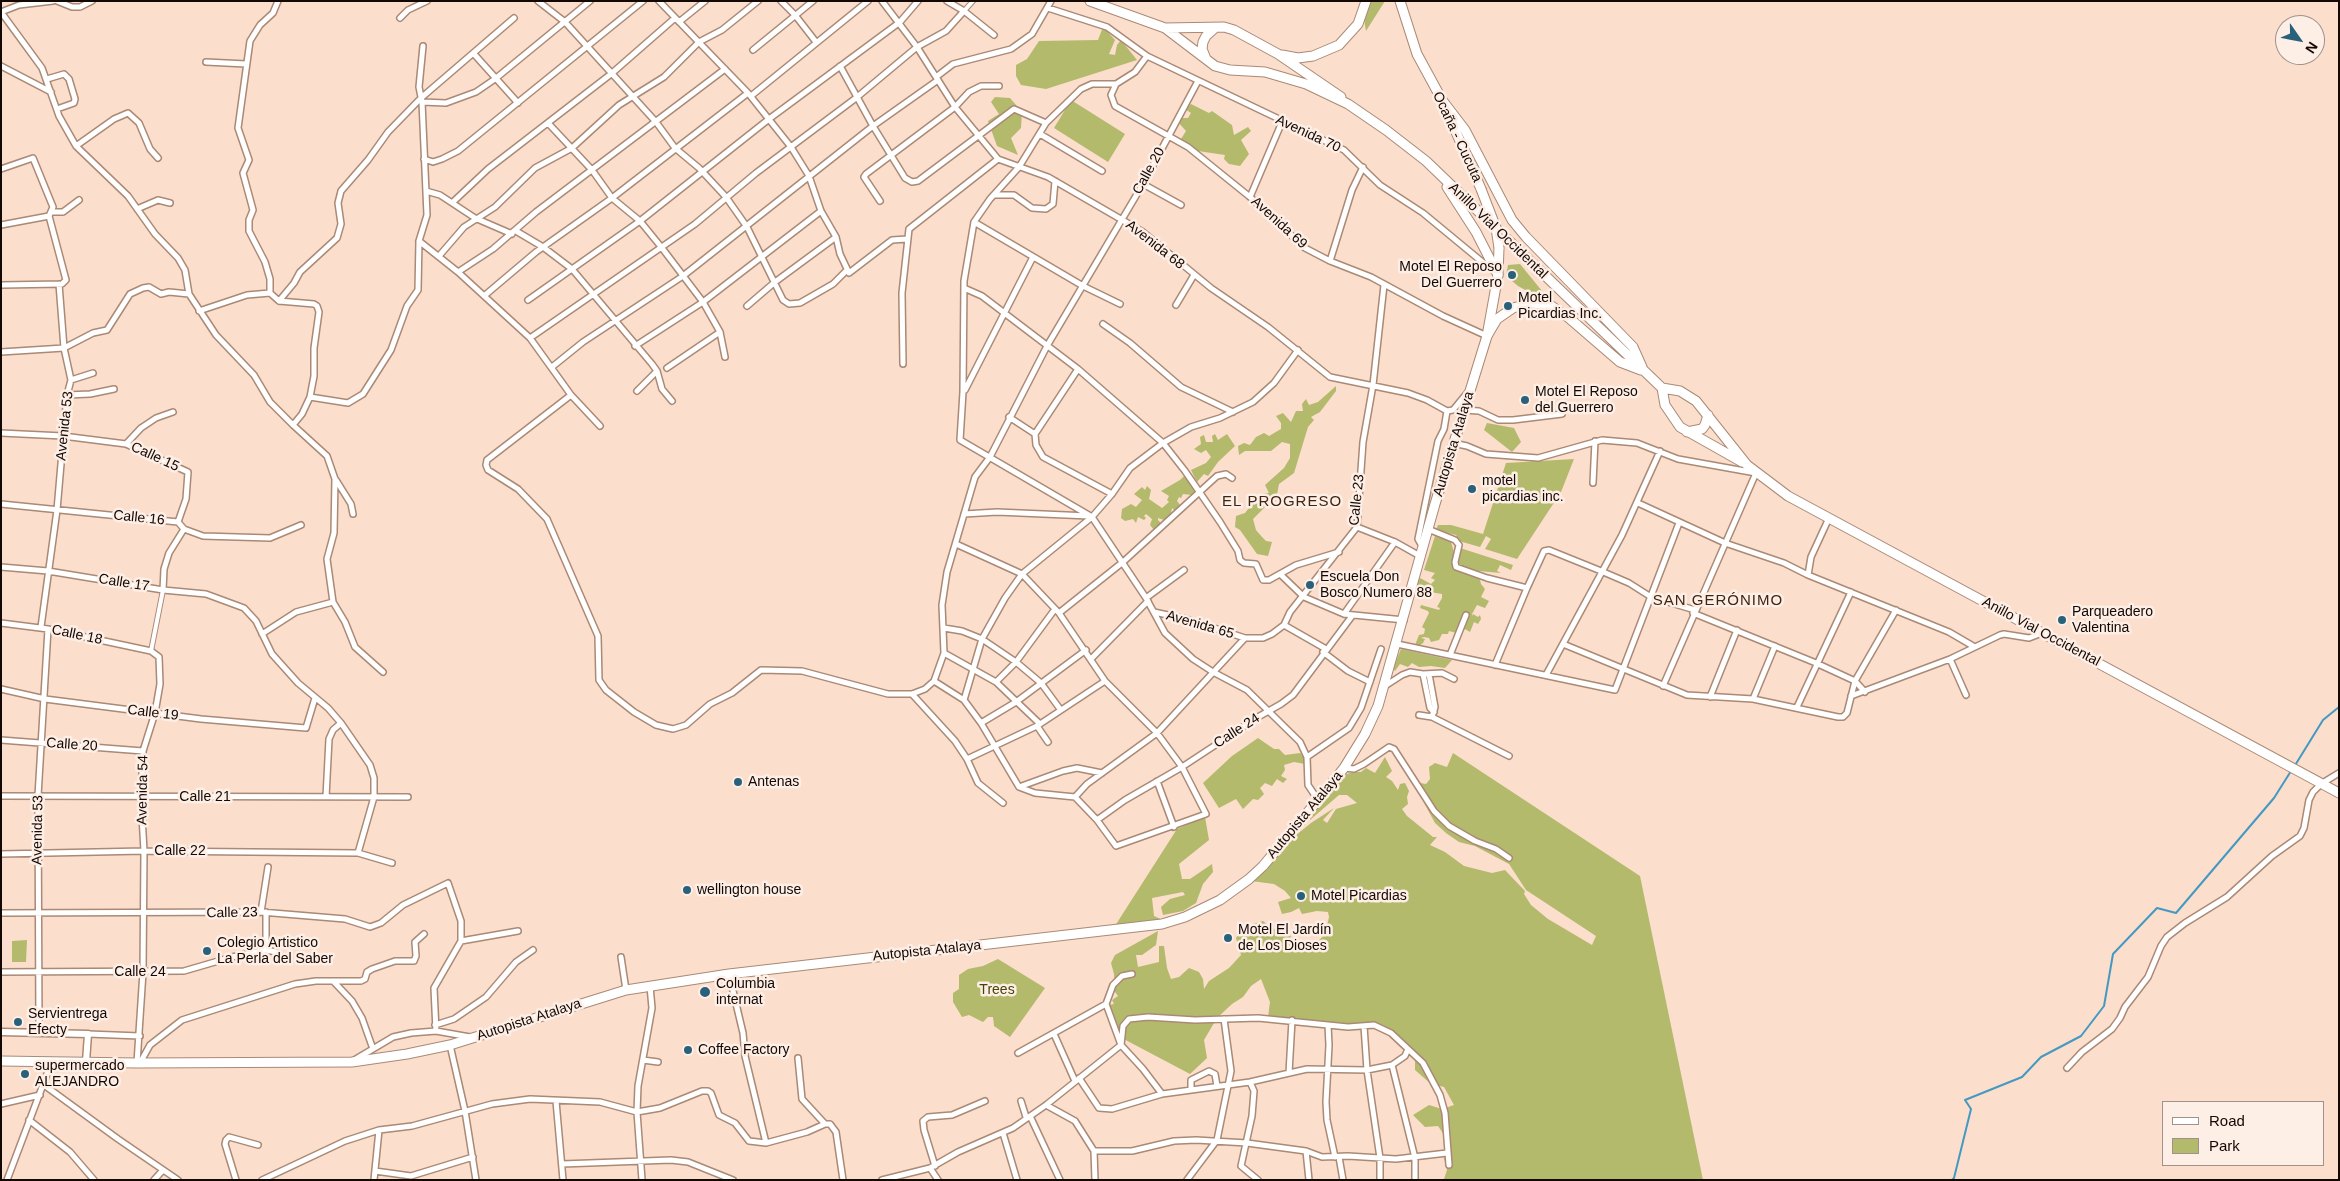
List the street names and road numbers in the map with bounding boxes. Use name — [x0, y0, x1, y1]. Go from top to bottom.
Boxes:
street label: Ocaña - Cucuta — [1429, 89, 1485, 185]
street label: Avenida 70 — [1273, 112, 1343, 156]
street label: Calle 20 — [1129, 144, 1169, 198]
street label: Anillo Vial Occidental — [1445, 179, 1551, 283]
street label: Avenida 69 — [1247, 193, 1311, 253]
street label: Avenida 68 — [1122, 217, 1188, 273]
street label: Autopista Atalaya — [1430, 389, 1478, 499]
street label: Avenida 53 — [53, 390, 77, 462]
street label: Calle 15 — [128, 439, 182, 475]
street label: Calle 23 — [1346, 474, 1368, 526]
street label: Calle 16 — [113, 507, 165, 529]
street label: Calle 17 — [97, 571, 151, 595]
street label: Anillo Vial Occidental — [1979, 594, 2103, 670]
street label: Avenida 65 — [1164, 607, 1236, 643]
street label: Calle 18 — [50, 621, 104, 649]
street label: Calle 19 — [126, 702, 180, 724]
street label: Calle 24 — [1211, 710, 1263, 752]
street label: Calle 20 — [46, 735, 98, 755]
street label: Avenida 54 — [134, 755, 152, 825]
street label: Autopista Atalaya — [1264, 768, 1346, 862]
street label: Calle 21 — [179, 789, 231, 805]
street label: Avenida 53 — [29, 795, 47, 865]
street label: Calle 22 — [154, 843, 206, 859]
street label: Calle 23 — [206, 904, 258, 922]
street label: Autopista Atalaya — [872, 937, 982, 965]
street label: Calle 24 — [114, 964, 166, 980]
street label: Autopista Atalaya — [475, 995, 583, 1045]

